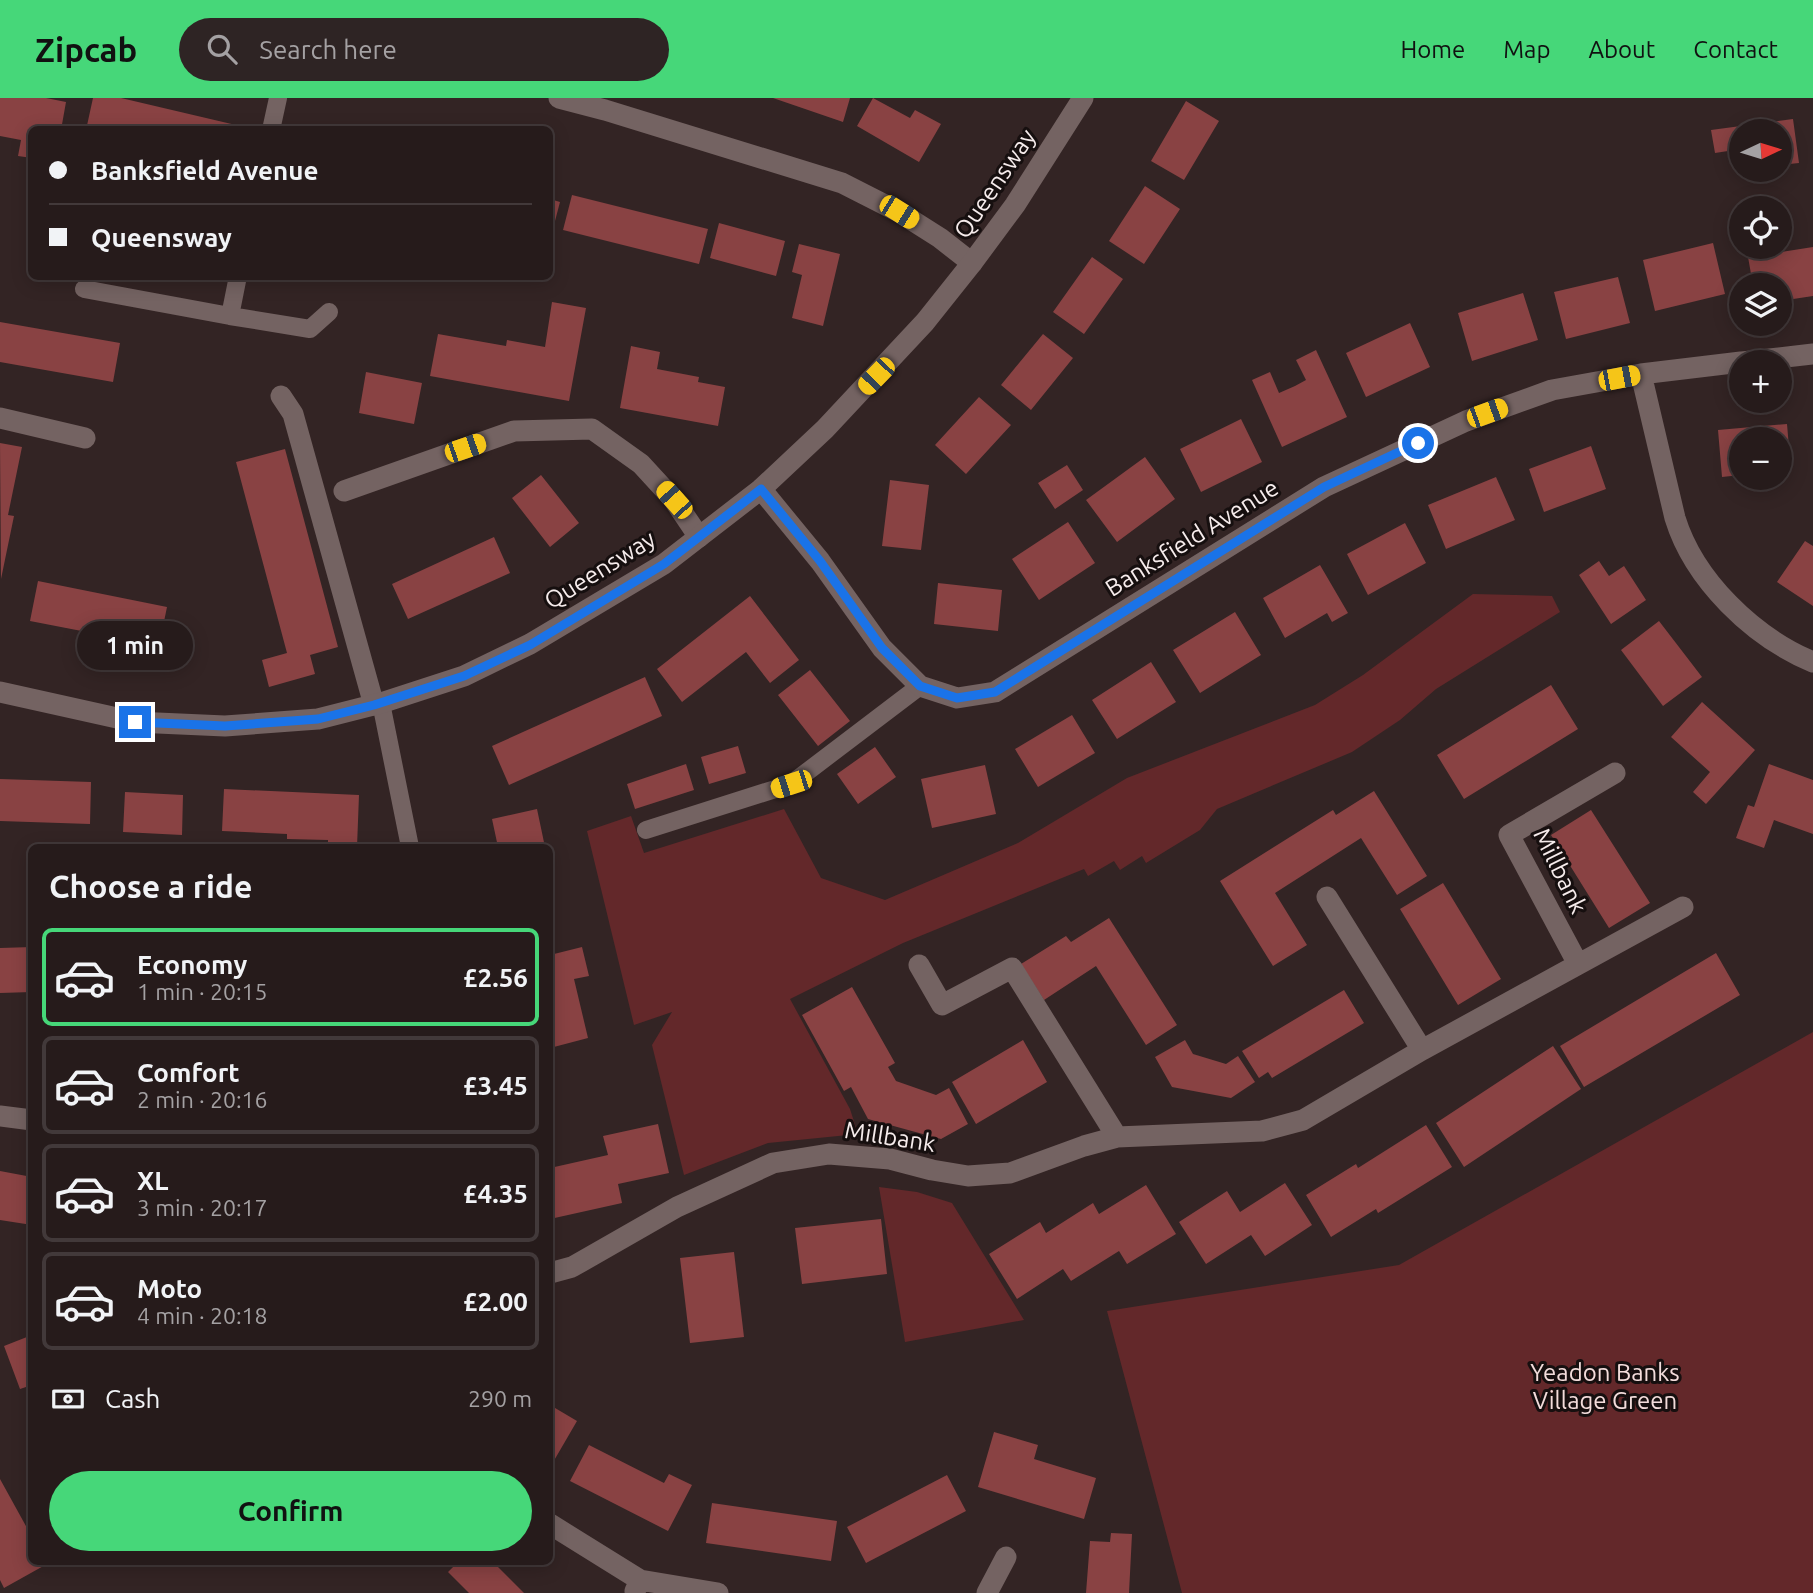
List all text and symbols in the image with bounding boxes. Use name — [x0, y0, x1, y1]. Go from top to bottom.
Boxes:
search box — [179, 18, 669, 81]
icon: search — [203, 30, 241, 68]
text: Zipcab — [35, 31, 137, 68]
text: Search here — [259, 35, 397, 64]
text: Home — [1400, 36, 1465, 63]
text: Map — [1503, 36, 1550, 63]
text: About — [1588, 36, 1655, 63]
text: Contact — [1693, 36, 1778, 63]
north arrow — [1729, 119, 1792, 182]
map controls — [1729, 119, 1792, 490]
street label: Queensway — [948, 124, 1041, 243]
text: Banksfield Avenue — [91, 156, 318, 185]
car — [876, 192, 923, 232]
button: locate — [1729, 196, 1792, 259]
text: Queensway — [91, 223, 232, 252]
button: layers — [1729, 273, 1792, 336]
button: + — [1729, 350, 1792, 413]
car — [854, 354, 899, 398]
car — [1597, 364, 1642, 392]
car — [1464, 396, 1511, 430]
route start — [1402, 427, 1434, 459]
button: − — [1729, 427, 1792, 490]
car — [442, 431, 489, 465]
street label: Banksfield Avenue — [1100, 473, 1283, 602]
car — [653, 477, 696, 523]
street label: Queensway — [539, 525, 660, 614]
callout: 1 min — [77, 620, 193, 670]
text: 1 min — [106, 633, 164, 658]
route end — [119, 706, 151, 738]
car — [768, 768, 815, 800]
street label: Millbank — [1528, 824, 1593, 918]
text: Choose a ride — [49, 868, 252, 904]
icon: car — [53, 946, 116, 1009]
text: Economy — [137, 950, 247, 979]
text: £2.56 — [463, 963, 528, 992]
text: 1 min · 20:15 — [137, 979, 268, 1004]
icon: car — [53, 1054, 116, 1117]
text: Comfort — [137, 1058, 240, 1087]
text: £3.45 — [463, 1071, 528, 1100]
text: 2 min · 20:16 — [137, 1087, 268, 1112]
street label: Millbank — [843, 1116, 937, 1157]
icon: car — [53, 1162, 116, 1225]
text: XL — [137, 1166, 168, 1195]
text: £4.35 — [463, 1179, 528, 1208]
text: 3 min · 20:17 — [137, 1195, 268, 1220]
icon: car — [53, 1270, 116, 1333]
text: Moto — [137, 1274, 202, 1303]
text: £2.00 — [463, 1287, 528, 1316]
text: 4 min · 20:18 — [137, 1303, 268, 1328]
park label: Yeadon Banks Village Green — [1530, 1359, 1680, 1414]
icon: cash — [49, 1380, 87, 1418]
text: Cash — [105, 1384, 160, 1413]
text: 290 m — [468, 1386, 532, 1411]
button: Confirm — [49, 1471, 532, 1551]

